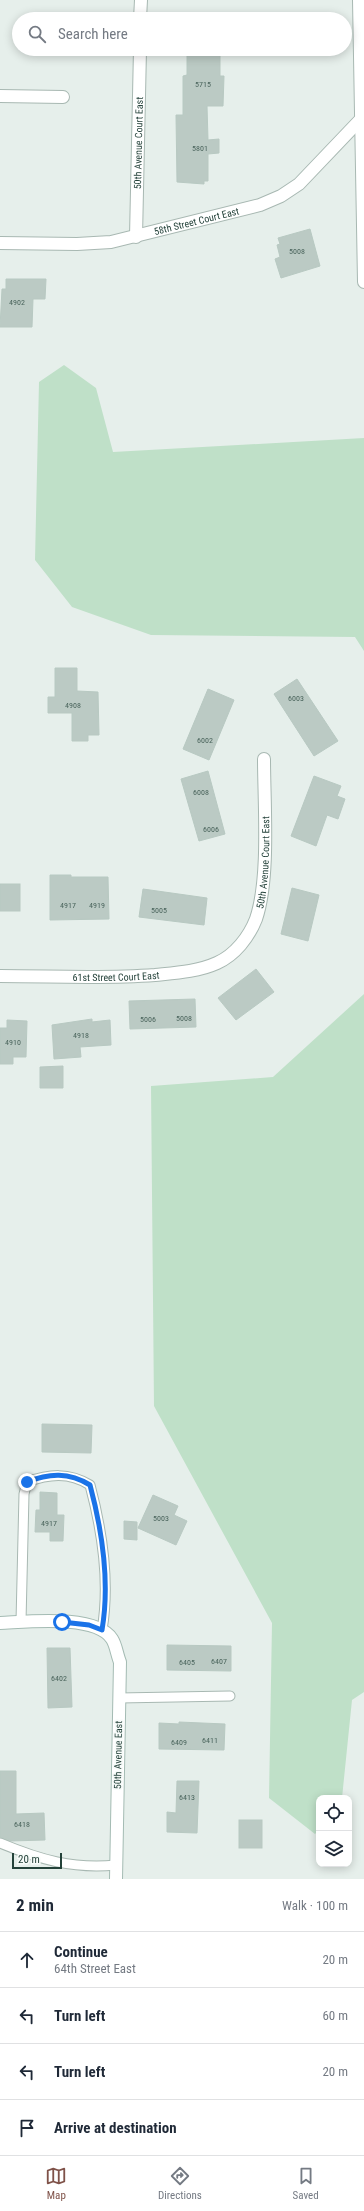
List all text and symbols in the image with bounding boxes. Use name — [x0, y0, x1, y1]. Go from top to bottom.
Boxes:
search box — [12, 12, 352, 56]
icon: search — [26, 23, 48, 45]
text: Search here — [58, 25, 128, 43]
house number: 5715 — [195, 80, 211, 89]
street label: 50th Avenue Court East — [132, 97, 144, 189]
house number: 5801 — [192, 144, 208, 153]
street label: 58th Street Court East — [153, 205, 240, 237]
house number: 5008 — [289, 247, 305, 256]
house number: 4902 — [9, 298, 25, 307]
house number: 6003 — [288, 694, 304, 703]
house number: 4908 — [65, 701, 81, 710]
house number: 6002 — [197, 736, 213, 745]
house number: 6008 — [193, 788, 209, 797]
street label: 50th Avenue Court East — [254, 816, 271, 910]
house number: 6006 — [203, 825, 219, 834]
house number: 4917 — [60, 901, 76, 910]
house number: 4919 — [89, 901, 105, 910]
house number: 5005 — [151, 906, 167, 915]
street label: 61st Street Court East — [72, 969, 160, 983]
house number: 5008 — [176, 1014, 192, 1023]
house number: 5006 — [140, 1015, 156, 1024]
house number: 4918 — [73, 1031, 89, 1040]
house number: 4910 — [5, 1038, 21, 1047]
route end — [18, 1473, 36, 1491]
house number: 5003 — [153, 1514, 169, 1523]
house number: 4917 — [41, 1519, 57, 1528]
route start — [53, 1613, 71, 1631]
house number: 6407 — [211, 1657, 227, 1666]
house number: 6405 — [179, 1658, 195, 1667]
house number: 6402 — [51, 1674, 67, 1683]
street label: 50th Avenue East — [112, 1721, 124, 1789]
house number: 6411 — [202, 1736, 218, 1745]
house number: 6409 — [171, 1738, 187, 1747]
house number: 6413 — [179, 1793, 195, 1802]
map controls — [316, 1795, 352, 1867]
button: locate — [316, 1795, 352, 1831]
house number: 6418 — [14, 1820, 30, 1829]
button: layers — [316, 1831, 352, 1867]
scale bar — [12, 1851, 62, 1870]
text: 20 m — [18, 1853, 40, 1866]
text: 2 min — [16, 1895, 54, 1915]
text: Walk · 100 m — [282, 1898, 348, 1913]
text: Continue — [54, 1943, 108, 1961]
icon: ahead — [16, 1949, 38, 1971]
text: 20 m — [322, 1952, 348, 1967]
text: 64th Street East — [54, 1961, 136, 1976]
icon: left — [16, 2005, 38, 2027]
text: Turn left — [54, 2007, 105, 2025]
text: 60 m — [322, 2008, 348, 2023]
icon: left — [16, 2061, 38, 2083]
text: Turn left — [54, 2063, 105, 2081]
text: 20 m — [322, 2064, 348, 2079]
icon: arrive — [16, 2117, 38, 2139]
text: Arrive at destination — [54, 2119, 177, 2137]
tab: Map — [45, 2165, 67, 2202]
tab: Directions — [158, 2165, 202, 2202]
tab: Saved — [293, 2165, 319, 2202]

